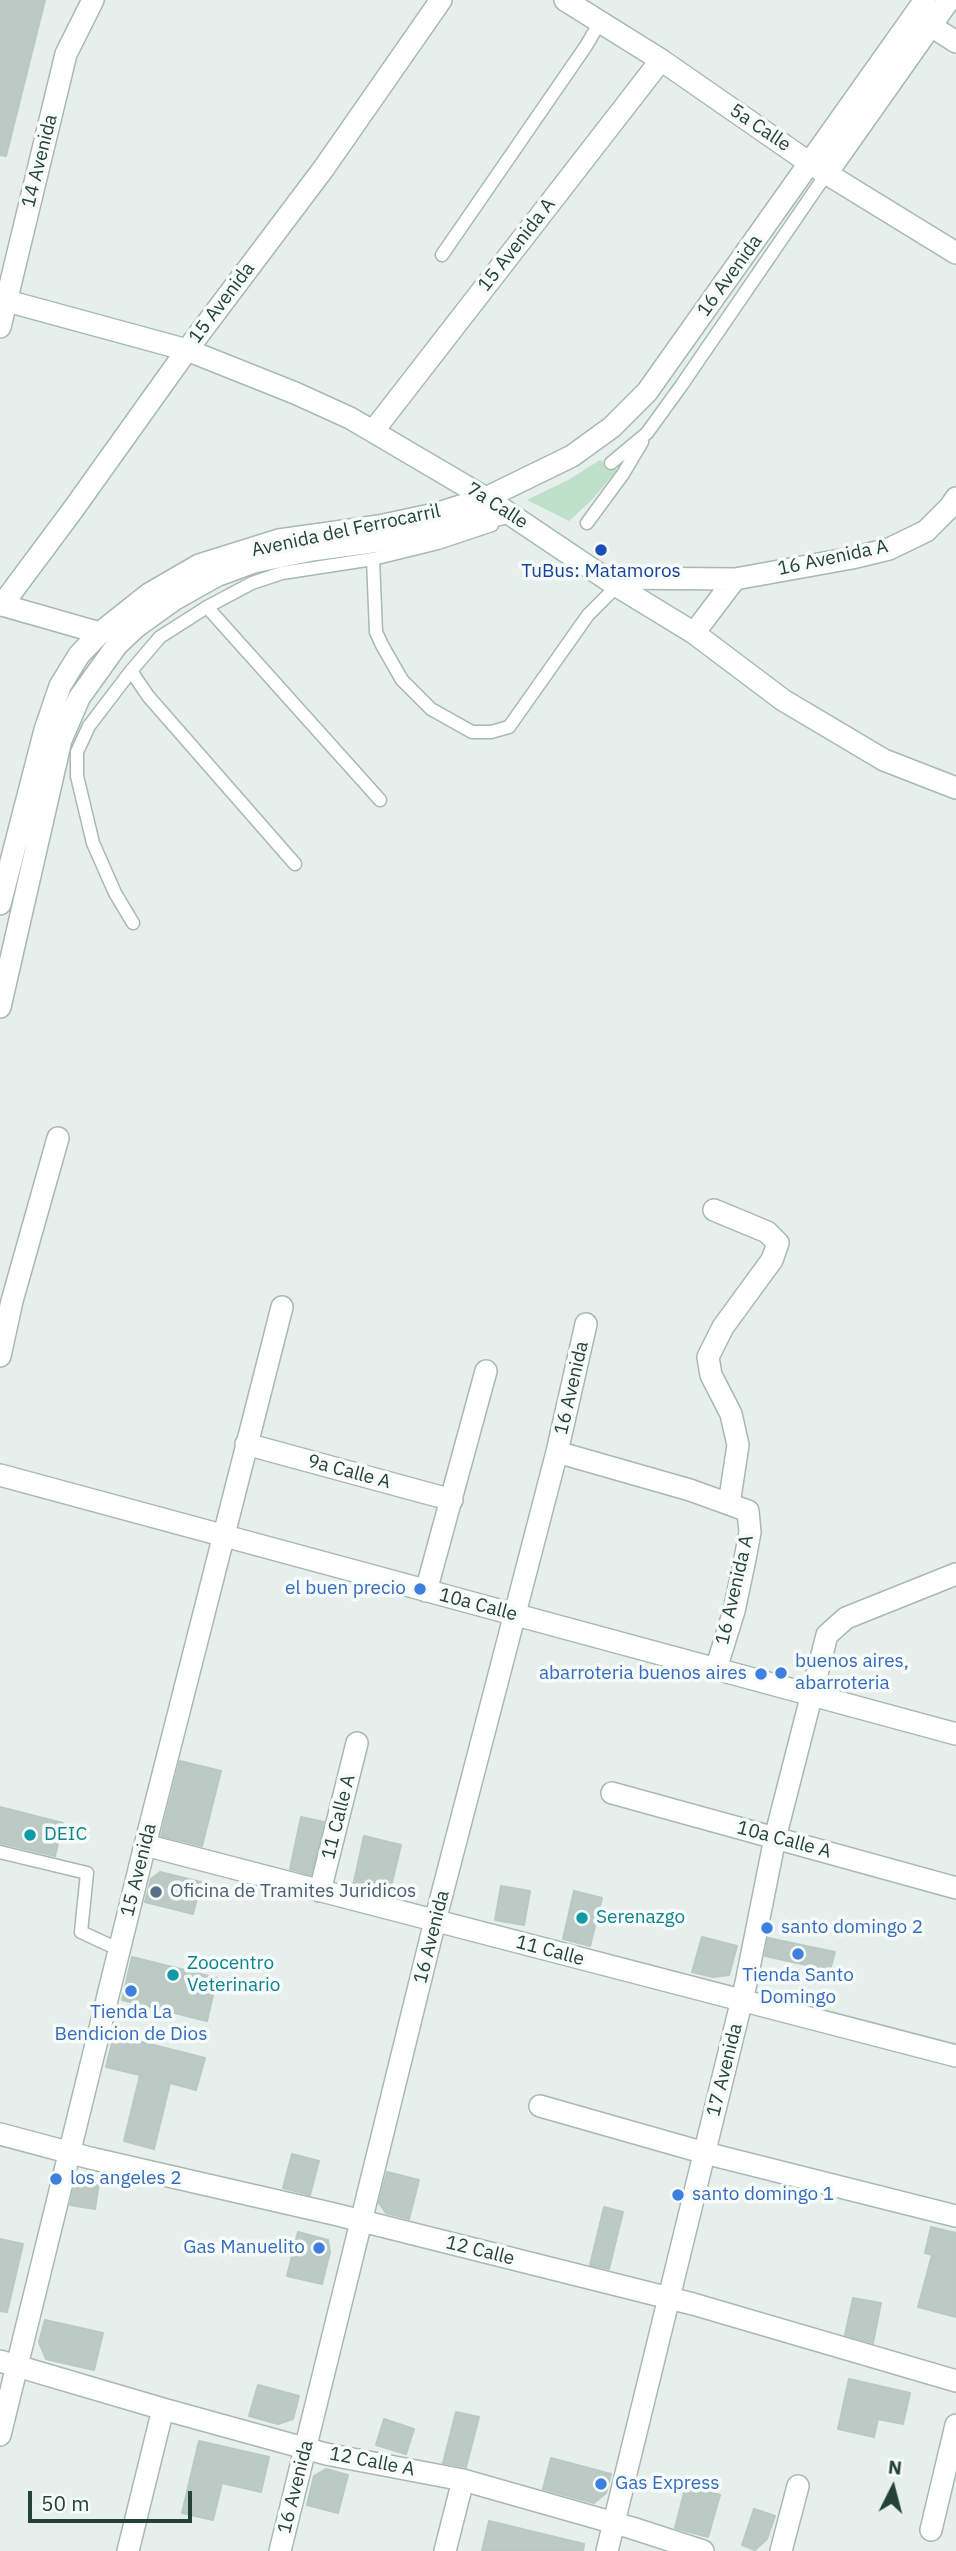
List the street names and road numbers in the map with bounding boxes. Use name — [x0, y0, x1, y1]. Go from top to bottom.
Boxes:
street label: 5a Calle — [725, 99, 795, 157]
street label: 14 Avenida — [17, 112, 63, 210]
street label: 15 Avenida A — [474, 194, 560, 296]
street label: 16 Avenida — [693, 231, 767, 321]
street label: 15 Avenida — [184, 258, 260, 348]
street label: 7a Calle — [462, 478, 532, 534]
street label: Avenida del Ferrocarril — [250, 500, 442, 562]
street label: 16 Avenida A — [776, 535, 890, 581]
street label: 16 Avenida — [550, 1339, 594, 1437]
street label: 9a Calle A — [305, 1450, 393, 1494]
street label: 16 Avenida A — [711, 1533, 759, 1647]
street label: 10a Calle — [436, 1584, 520, 1626]
street label: 11 Calle A — [317, 1772, 361, 1862]
street label: 10a Calle A — [734, 1816, 834, 1864]
street label: 15 Avenida — [116, 1821, 162, 1919]
street label: 16 Avenida — [409, 1888, 455, 1986]
street label: 11 Calle — [513, 1931, 587, 1971]
street label: 17 Avenida — [702, 2021, 748, 2119]
street label: 12 Calle — [443, 2231, 517, 2271]
street label: 16 Avenida — [273, 2438, 319, 2536]
street label: 12 Calle A — [327, 2443, 417, 2481]

